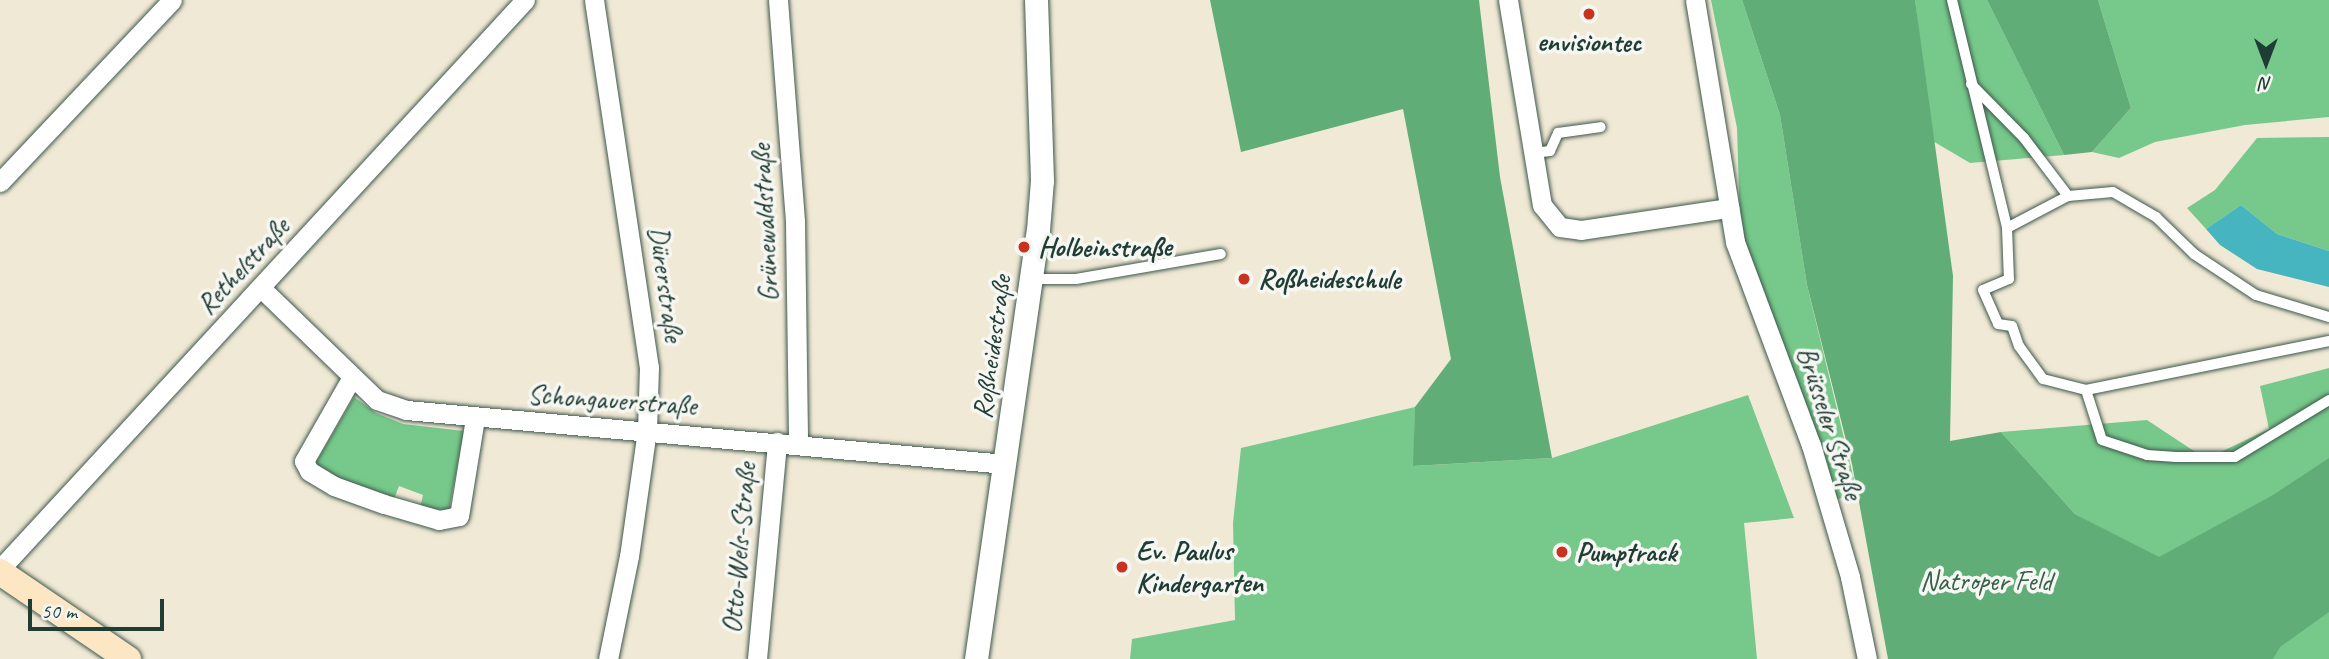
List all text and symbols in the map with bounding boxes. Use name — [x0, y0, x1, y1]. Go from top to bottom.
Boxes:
marker: envisiontec — [1581, 6, 1597, 22]
place label: envisiontec — [1537, 25, 1641, 59]
north arrow — [2231, 28, 2301, 98]
text: N — [2260, 72, 2272, 96]
street label: Grünewaldstraße — [744, 143, 786, 303]
street label: Rethelstraße — [190, 211, 296, 321]
street label: Dürerstraße — [641, 224, 691, 344]
place label: Holbeinstraße — [1038, 230, 1171, 264]
marker: Holbeinstraße — [1016, 239, 1032, 255]
place label: Roßheideschule — [1258, 262, 1401, 296]
marker: Roßheideschule — [1236, 271, 1252, 287]
street label: Roßheidestraße — [965, 273, 1019, 421]
street label: Brüsseler Straße — [1789, 342, 1871, 504]
street label: Schongauerstraße — [526, 377, 698, 423]
street label: Otto-Wels-Straße — [715, 461, 763, 635]
place label: Ev. Paulus Kindergarten — [1136, 534, 1263, 600]
place label: Pumptrack — [1576, 535, 1677, 569]
marker: Pumptrack — [1554, 544, 1570, 560]
marker: Ev. Paulus Kindergarten — [1114, 559, 1130, 575]
park label: Natroper Feld — [1920, 564, 2052, 598]
scale bar — [32, 586, 168, 630]
text: 50 m — [41, 598, 77, 624]

